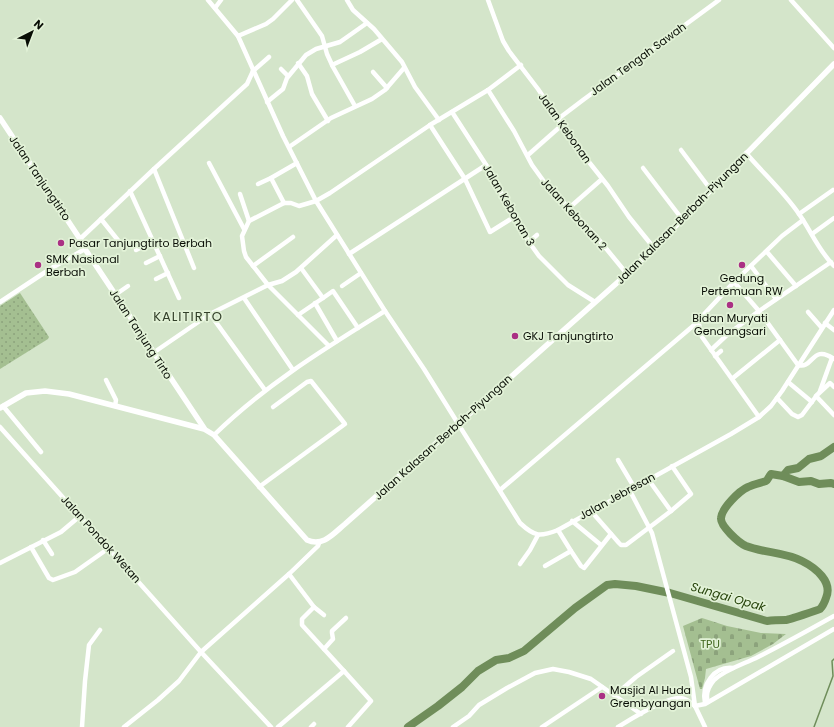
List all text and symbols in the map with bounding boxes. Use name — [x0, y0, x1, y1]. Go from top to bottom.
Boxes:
north arrow — [12, 12, 52, 52]
text: N — [30, 16, 47, 33]
street label: Jalan Tengah Sawah — [587, 19, 689, 99]
street label: Jalan Kebonan — [535, 89, 595, 167]
street label: Jalan Tanjungtirto — [5, 132, 75, 224]
street label: Jalan Kalasan-Berbah-Piyungan — [612, 148, 752, 288]
street label: Jalan Kebonan 3 — [479, 161, 539, 249]
street label: Jalan Kebonan 2 — [537, 174, 611, 254]
place label: Pasar Tanjungtirto Berbah — [69, 235, 212, 251]
marker: Pasar Tanjungtirto Berbah — [56, 238, 66, 248]
place label: SMK Nasional Berbah — [46, 251, 119, 280]
marker: SMK Nasional Berbah — [33, 260, 43, 270]
marker: Gedung Pertemuan RW — [737, 260, 747, 270]
place label: Gedung Pertemuan RW — [701, 270, 783, 299]
street label: Jalan Tanjung Tirto — [106, 286, 176, 382]
marker: Bidan Muryati Gendangsari — [725, 300, 735, 310]
district label: KALITIRTO — [153, 307, 223, 326]
place label: Bidan Muryati Gendangsari — [692, 310, 768, 339]
place label: GKJ Tanjungtirto — [523, 328, 613, 344]
marker: GKJ Tanjungtirto — [510, 331, 520, 341]
street label: Jalan Kalasan-Berbah-Piyungan — [370, 371, 516, 503]
street label: Jalan Jebresan — [576, 468, 658, 524]
street label: Jalan Pondok Wetan — [57, 492, 145, 586]
water label: Sungai Opak — [689, 578, 768, 616]
park label: TPU — [700, 636, 720, 652]
place label: Masjid Al Huda Grembyangan — [610, 682, 691, 711]
marker: Masjid Al Huda Grembyangan — [597, 691, 607, 701]

